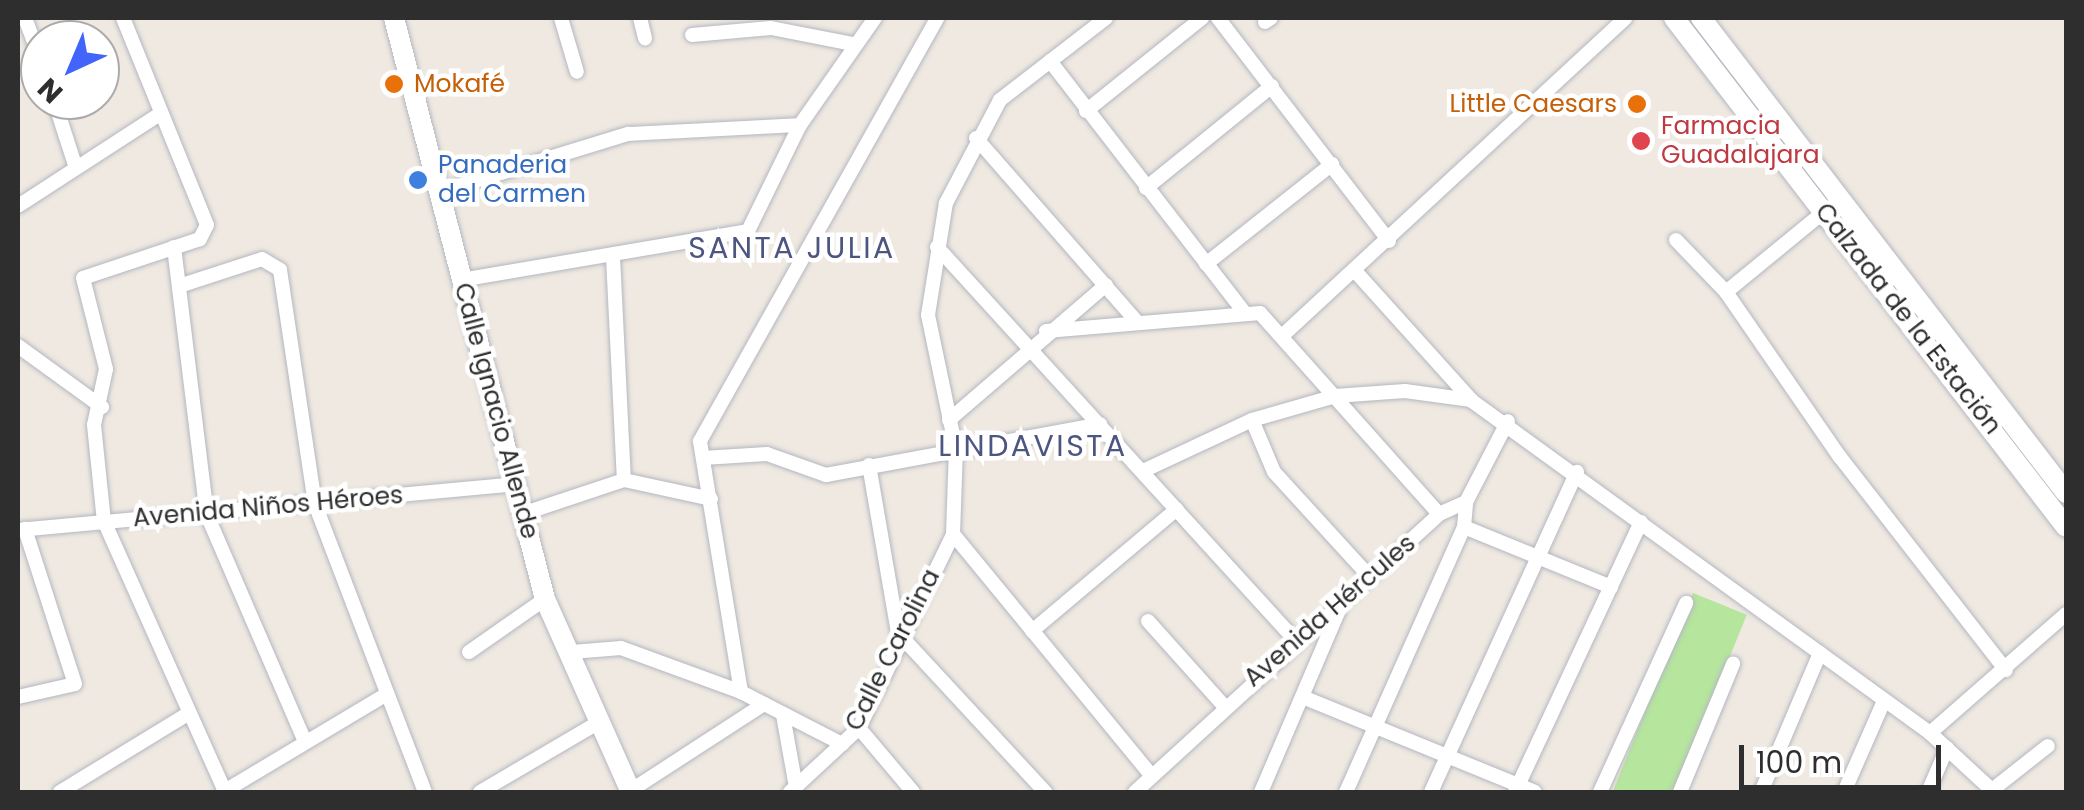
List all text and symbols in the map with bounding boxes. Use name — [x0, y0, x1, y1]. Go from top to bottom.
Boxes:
north arrow — [20, 20, 120, 120]
text: N — [29, 69, 71, 112]
place label: Mokafé — [414, 69, 505, 99]
marker: Mokafé — [383, 73, 405, 95]
place label: Little Caesars — [1450, 89, 1617, 119]
marker: Little Caesars — [1626, 93, 1648, 115]
place label: Farmacia Guadalajara — [1661, 112, 1820, 171]
marker: Farmacia Guadalajara — [1630, 130, 1652, 152]
place label: Panaderia del Carmen — [438, 151, 586, 210]
marker: Panaderia del Carmen — [407, 169, 429, 191]
street label: Calzada de la Estación — [1808, 197, 2008, 441]
district label: SANTA JULIA — [688, 230, 896, 266]
street label: Calle Ignacio Allende — [447, 280, 545, 542]
district label: LINDAVISTA — [938, 428, 1128, 464]
street label: Avenida Niños Héroes — [132, 480, 404, 534]
street label: Avenida Hércules — [1238, 528, 1422, 694]
street label: Calle Carolina — [839, 564, 947, 736]
scale bar — [1744, 725, 1946, 787]
text: 100 m — [1756, 741, 1842, 784]

